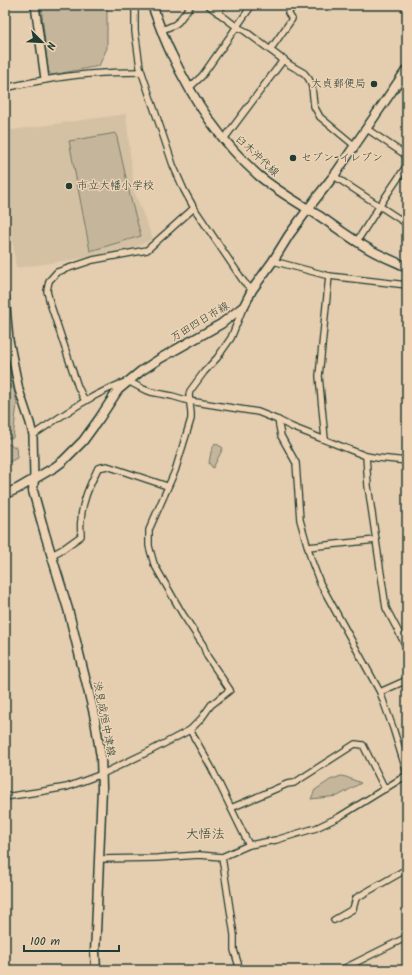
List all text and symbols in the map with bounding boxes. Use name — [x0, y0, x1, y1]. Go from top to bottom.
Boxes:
north arrow — [22, 22, 62, 62]
text: N — [41, 39, 60, 53]
place label: 大貞郵便局 — [311, 75, 366, 93]
marker: 大貞郵便局 — [369, 79, 379, 89]
street label: 臼木沖代線 — [231, 131, 283, 181]
place label: セブン-イレブン — [301, 149, 383, 167]
marker: セブン-イレブン — [288, 153, 298, 163]
place label: 市立大幡小学校 — [77, 177, 154, 195]
marker: 市立大幡小学校 — [64, 181, 74, 191]
street label: 万田四日市線 — [167, 297, 233, 347]
street label: 渋見成恒中津線 — [88, 679, 120, 759]
district label: 大悟法 — [185, 824, 225, 845]
scale bar — [24, 927, 119, 953]
text: 100 m — [30, 932, 61, 951]

